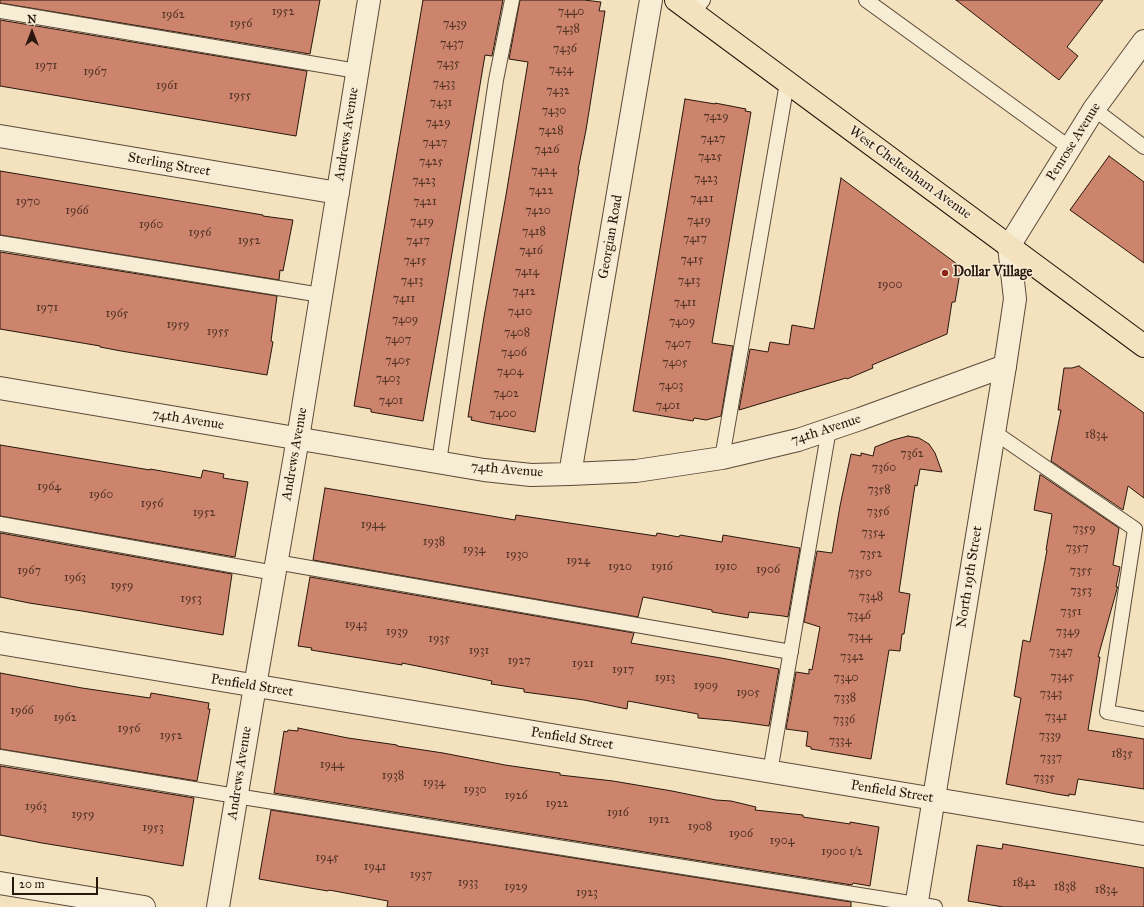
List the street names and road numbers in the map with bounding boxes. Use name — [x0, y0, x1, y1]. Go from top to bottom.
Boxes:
street label: Andrews Avenue — [331, 86, 363, 182]
street label: Penrose Avenue — [1043, 100, 1105, 184]
street label: West Cheltenham Avenue — [845, 123, 975, 223]
street label: Sterling Street — [126, 149, 212, 181]
street label: Georgian Road — [595, 194, 627, 280]
street label: 74th Avenue — [151, 406, 225, 434]
street label: Andrews Avenue — [279, 406, 311, 502]
street label: 74th Avenue — [789, 411, 863, 449]
street label: 74th Avenue — [470, 458, 544, 482]
street label: North 19th Street — [954, 525, 986, 629]
street label: Penfield Street — [209, 671, 295, 701]
street label: Penfield Street — [529, 724, 615, 754]
street label: Andrews Avenue — [224, 725, 256, 821]
street label: Penfield Street — [849, 777, 935, 807]

